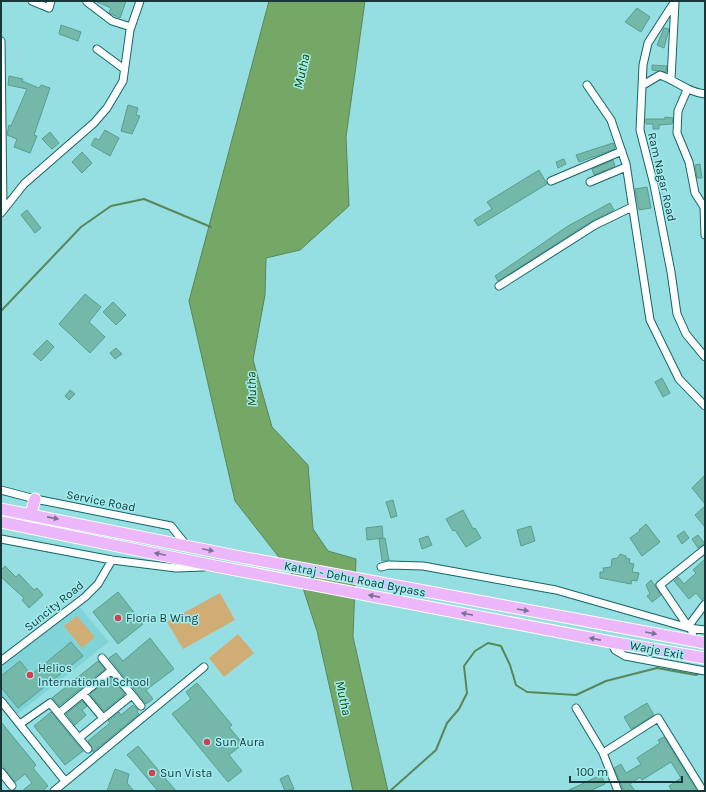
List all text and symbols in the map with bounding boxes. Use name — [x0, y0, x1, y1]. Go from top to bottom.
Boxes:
water label: Mutha — [290, 52, 313, 90]
street label: Ram Nagar Road — [645, 131, 679, 223]
water label: Mutha — [243, 371, 260, 407]
street label: Service Road — [65, 487, 137, 515]
one-way arrow — [47, 516, 59, 522]
one-way arrow — [202, 548, 214, 554]
one-way arrow — [154, 550, 166, 556]
street label: Katraj - Dehu Road Bypass — [283, 558, 427, 600]
street label: Suncity Road — [22, 578, 86, 634]
one-way arrow — [368, 593, 380, 599]
one-way arrow — [517, 607, 529, 613]
place label: Floria B Wing — [126, 611, 198, 625]
one-way arrow — [461, 611, 473, 617]
marker: Floria B Wing — [113, 613, 123, 623]
one-way arrow — [645, 630, 657, 636]
one-way arrow — [589, 635, 601, 641]
street label: Warje Exit — [629, 638, 686, 662]
place label: Helios International School — [38, 661, 149, 689]
marker: Helios International School — [25, 670, 35, 680]
water label: Mutha — [332, 679, 355, 717]
place label: Sun Aura — [215, 735, 265, 749]
marker: Sun Aura — [202, 737, 212, 747]
scale bar — [570, 758, 682, 784]
text: 100 m — [576, 765, 608, 779]
place label: Sun Vista — [160, 766, 212, 780]
marker: Sun Vista — [147, 768, 157, 778]

